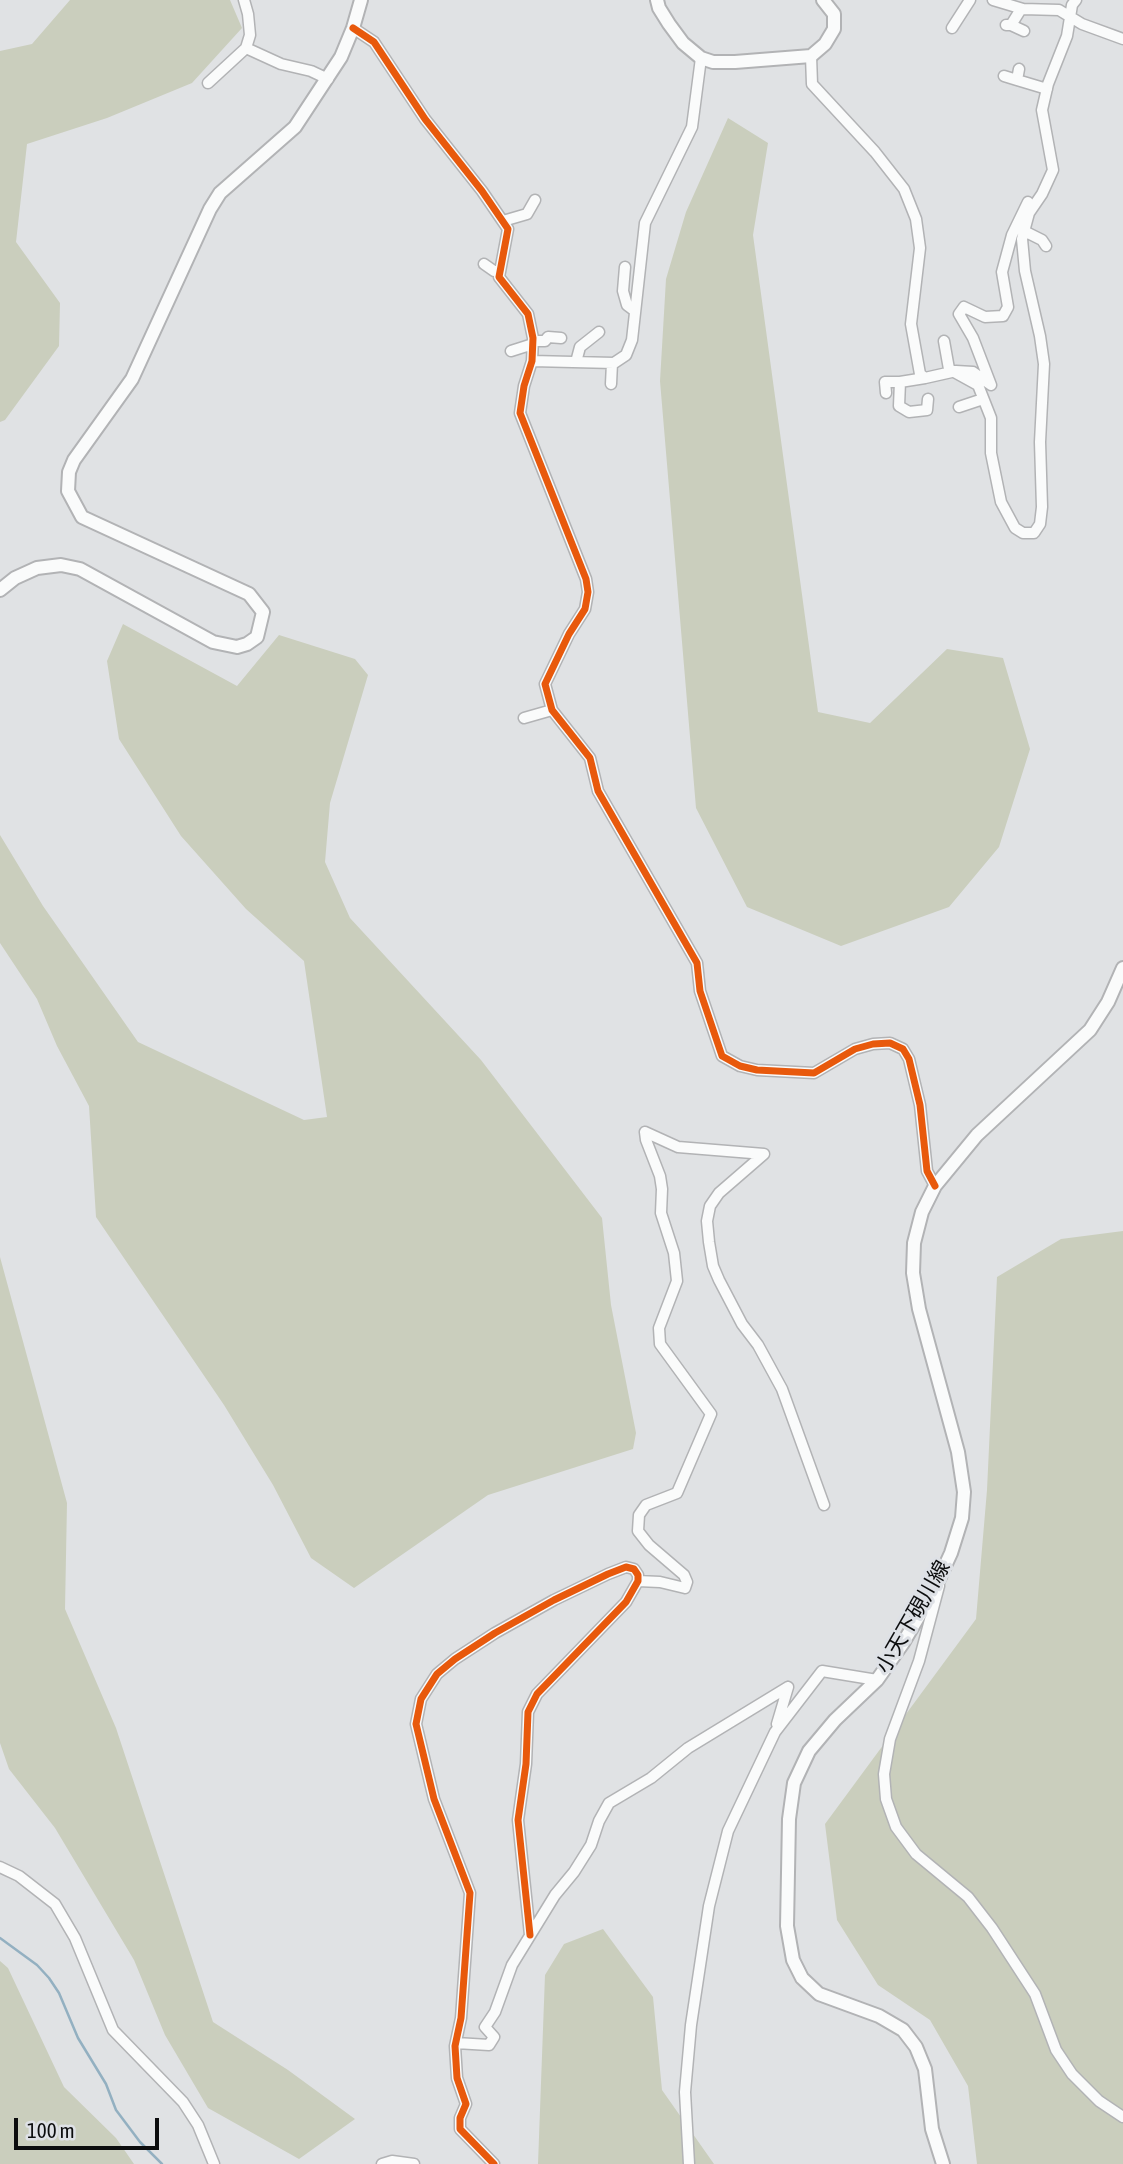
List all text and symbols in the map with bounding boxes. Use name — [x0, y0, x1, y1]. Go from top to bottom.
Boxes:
street label: 小天下硯川線 — [871, 1556, 955, 1678]
scale bar — [18, 2104, 163, 2148]
text: 100 m — [27, 2118, 75, 2142]

